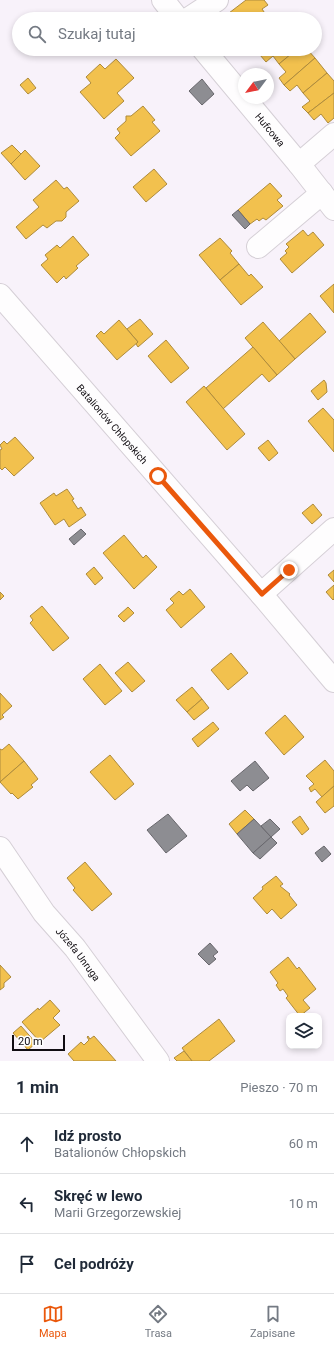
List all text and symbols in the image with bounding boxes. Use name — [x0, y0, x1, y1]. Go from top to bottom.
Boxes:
search box — [12, 12, 322, 56]
icon: search — [26, 23, 48, 45]
text: Szukaj tutaj — [58, 25, 136, 43]
north arrow — [238, 68, 274, 104]
street label: Hufcowa — [253, 111, 287, 149]
street label: Batalionów Chłopskich — [74, 382, 150, 466]
route start — [149, 467, 167, 485]
route end — [280, 561, 298, 579]
street label: Józefa Unruga — [54, 925, 102, 983]
map controls — [286, 1013, 322, 1049]
button: layers — [286, 1013, 322, 1049]
scale bar — [12, 1033, 65, 1052]
text: 20 m — [18, 1035, 43, 1048]
text: 1 min — [16, 1077, 59, 1097]
text: Pieszo · 70 m — [240, 1080, 318, 1095]
text: Idź prosto — [54, 1127, 121, 1145]
icon: ahead — [16, 1133, 38, 1155]
text: 60 m — [289, 1136, 318, 1151]
text: Batalionów Chłopskich — [54, 1145, 186, 1160]
text: Skręć w lewo — [54, 1187, 143, 1205]
icon: left — [16, 1193, 38, 1215]
text: 10 m — [289, 1196, 318, 1211]
text: Marii Grzegorzewskiej — [54, 1205, 181, 1220]
icon: arrive — [16, 1253, 38, 1275]
text: Cel podróży — [54, 1255, 134, 1273]
tab: Mapa — [39, 1303, 67, 1340]
tab: Trasa — [145, 1303, 172, 1340]
tab: Zapisane — [250, 1303, 295, 1340]

